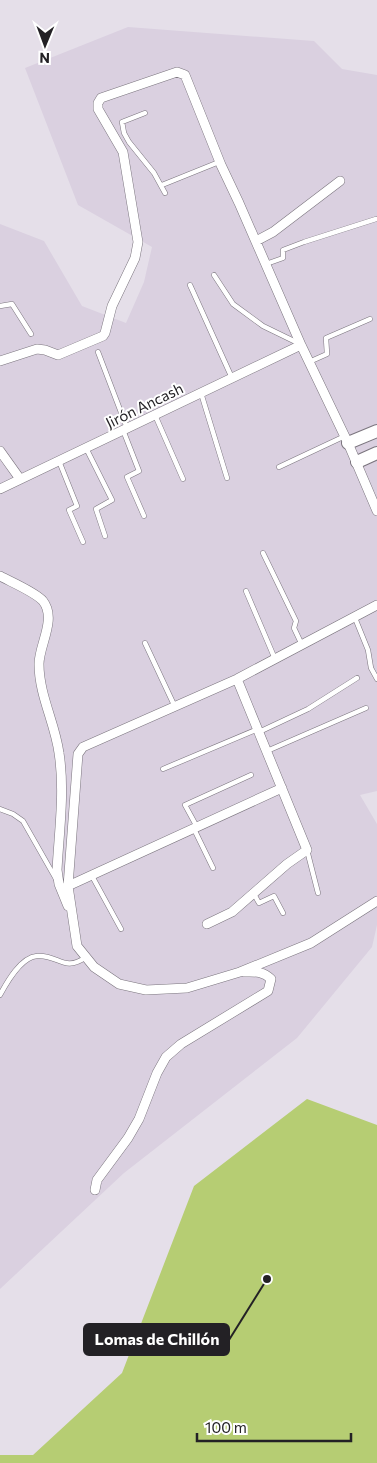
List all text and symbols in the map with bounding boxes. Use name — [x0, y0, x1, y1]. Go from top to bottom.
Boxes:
north arrow — [20, 20, 70, 70]
text: N — [39, 50, 50, 67]
street label: Jirón Ancash — [102, 378, 186, 432]
callout: Lomas de Chillón — [84, 1324, 229, 1355]
text: Lomas de Chillón — [95, 1329, 219, 1348]
scale bar — [197, 1410, 351, 1442]
text: 100 m — [205, 1418, 247, 1436]

